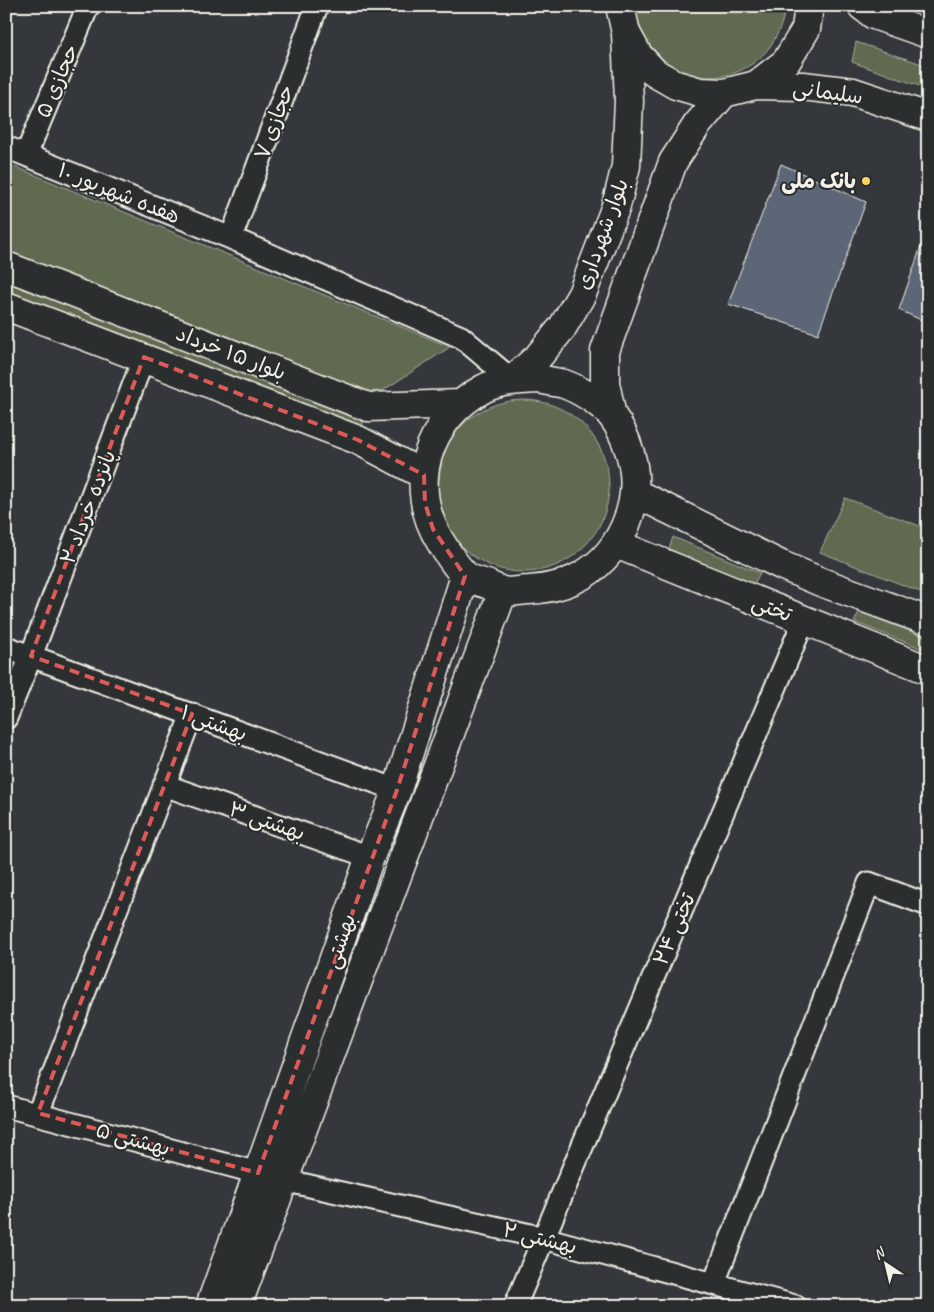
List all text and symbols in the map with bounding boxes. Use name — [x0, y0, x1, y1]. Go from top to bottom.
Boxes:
street label: حجازی ۵ — [30, 40, 84, 122]
street label: سلیمانی — [791, 74, 865, 111]
street label: حجازی ۷ — [248, 81, 300, 163]
street label: هفده شهریور ۱۰ — [54, 157, 184, 229]
place label: بانک ملی — [781, 168, 856, 194]
street label: بلوار شهرداری — [570, 175, 634, 293]
marker: بانک ملی — [860, 175, 872, 187]
street label: بلوار ۱۵ خرداد — [172, 320, 290, 386]
street label: پانزده خرداد ۲ — [54, 446, 122, 568]
street label: تختی — [748, 589, 797, 629]
street label: بهشتی ۱ — [177, 699, 251, 748]
street label: بهشتی ۳ — [225, 796, 308, 847]
street label: تختی ۲۴ — [647, 888, 702, 969]
street label: بهشتی — [319, 910, 362, 972]
street label: بهشتی ۵ — [93, 1117, 173, 1162]
street label: بهشتی ۲ — [500, 1216, 580, 1261]
north arrow — [862, 1240, 912, 1290]
text: N — [870, 1243, 889, 1263]

